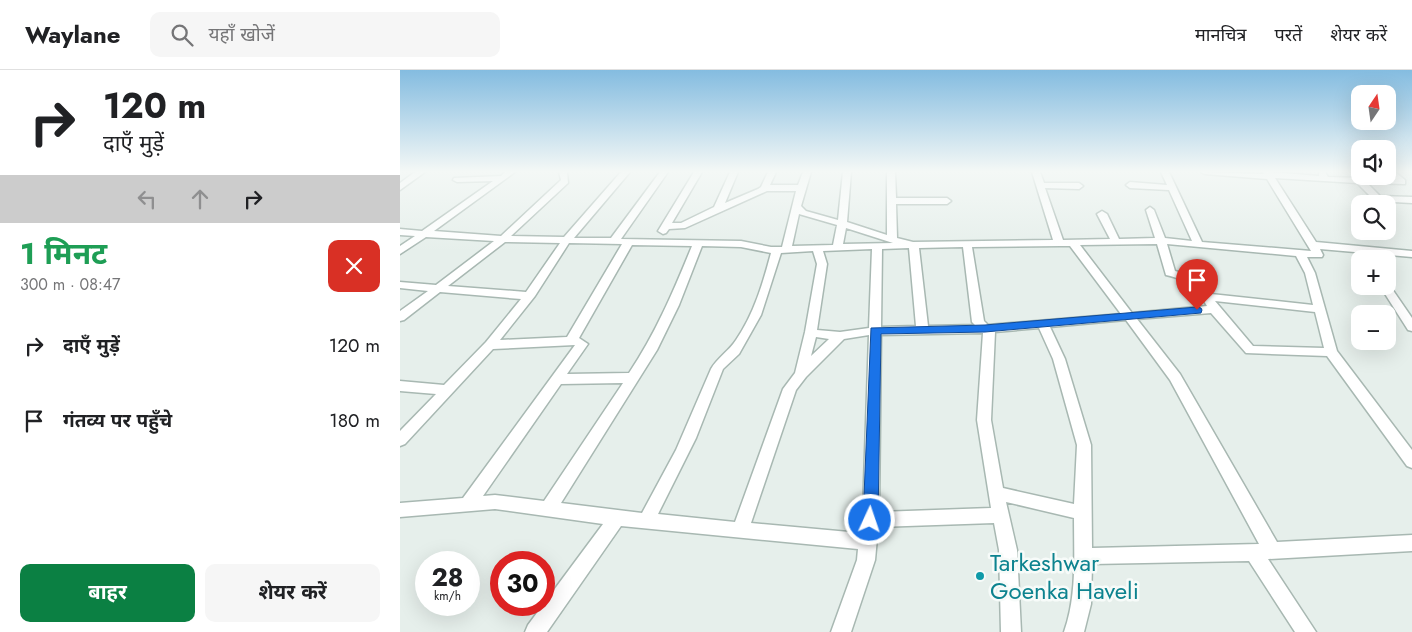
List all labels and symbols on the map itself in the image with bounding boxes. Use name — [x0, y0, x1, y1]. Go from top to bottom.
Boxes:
north arrow — [1351, 85, 1396, 130]
pin — [1176, 259, 1218, 310]
position arrow — [843, 493, 895, 545]
place label: Tarkeshwar Goenka Haveli — [990, 545, 1139, 608]
speed limit sign: 30 — [490, 551, 555, 616]
marker: Tarkeshwar Goenka Haveli — [974, 570, 986, 582]

